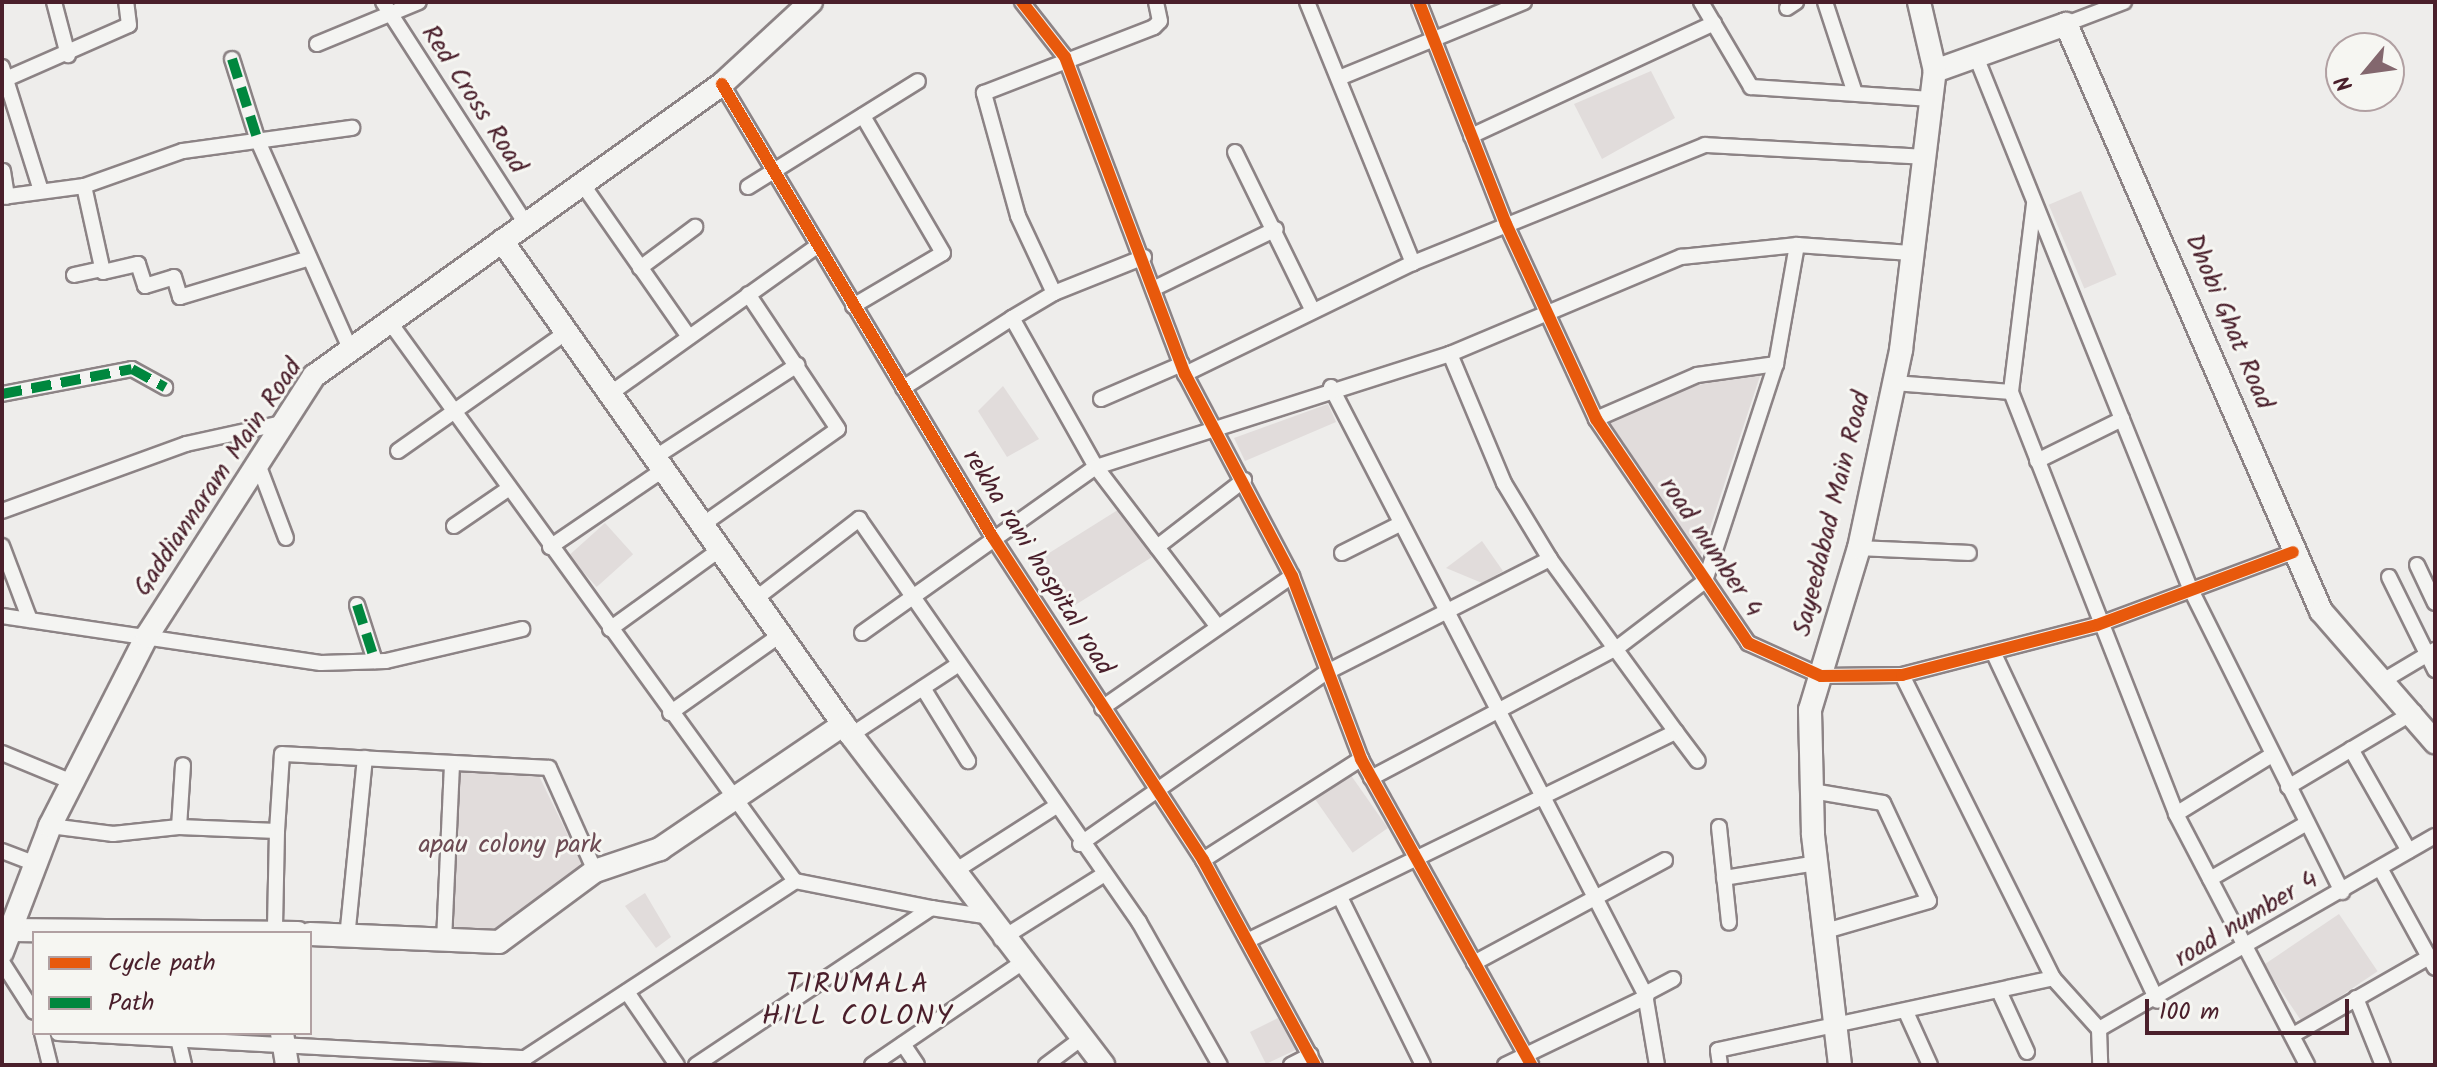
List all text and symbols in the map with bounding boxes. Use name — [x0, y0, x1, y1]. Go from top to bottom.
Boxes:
street label: Red Cross Road — [413, 20, 533, 180]
north arrow — [2325, 32, 2405, 112]
text: N — [2327, 68, 2364, 97]
street label: Dhobi Ghat Road — [2177, 230, 2279, 414]
street label: Gaddiannaram Main Road — [128, 353, 310, 603]
street label: Sayeedabad Main Road — [1787, 388, 1879, 640]
street label: rekha rani hospital road — [955, 444, 1119, 682]
street label: road number 4 — [1652, 472, 1768, 624]
park label: apau colony park — [418, 830, 602, 862]
street label: road number 4 — [2170, 865, 2324, 975]
legend — [32, 931, 312, 1035]
text: Cycle path — [108, 944, 216, 983]
district label: TIRUMALA HILL COLONY — [762, 968, 954, 1034]
scale bar — [2149, 983, 2353, 1033]
text: Path — [108, 984, 154, 1023]
text: 100 m — [2159, 993, 2219, 1032]

